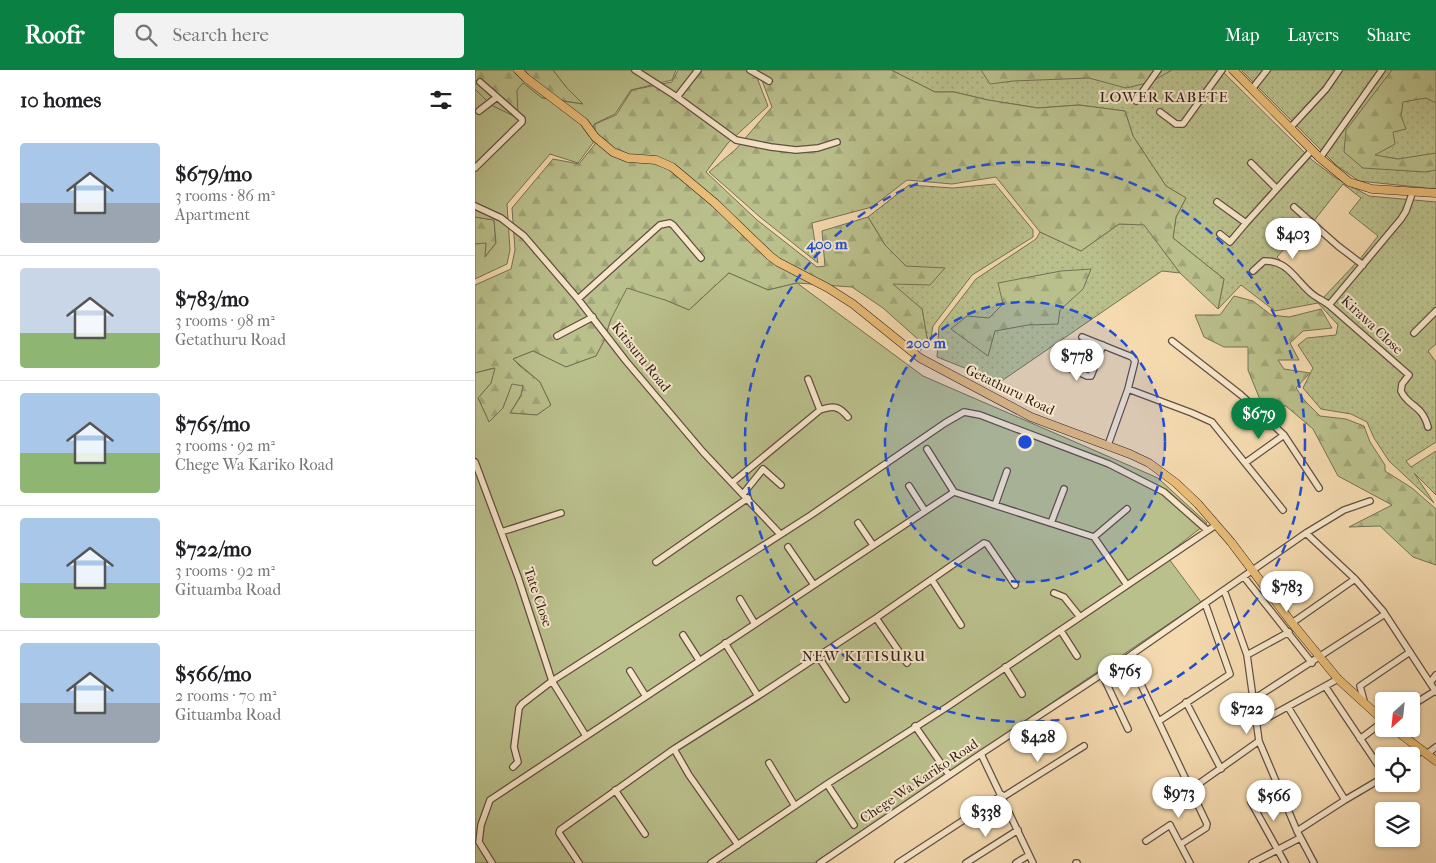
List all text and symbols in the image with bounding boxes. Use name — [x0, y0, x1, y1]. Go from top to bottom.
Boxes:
search box — [114, 13, 464, 58]
text: Roofr — [25, 21, 84, 49]
icon: search — [132, 21, 160, 49]
text: Search here — [172, 24, 269, 46]
text: Map — [1225, 25, 1259, 46]
text: Layers — [1287, 25, 1339, 46]
text: Share — [1367, 25, 1411, 46]
icon: filters — [427, 86, 455, 114]
text: 10 homes — [20, 88, 101, 112]
district label: LOWER KABETE — [1099, 88, 1229, 106]
text: $679/mo — [175, 162, 252, 186]
icon: home — [60, 163, 120, 223]
text: 3 rooms · 86 m² — [175, 186, 275, 205]
text: Apartment — [175, 205, 250, 224]
pin: $403 — [1263, 218, 1323, 260]
text: $403 — [1276, 224, 1310, 243]
text: 400 m — [805, 235, 848, 253]
text: $783/mo — [175, 287, 249, 311]
icon: home — [60, 288, 120, 348]
street label: Kirawa Close — [1337, 292, 1407, 358]
text: 3 rooms · 98 m² — [175, 311, 275, 330]
street label: Kitisuru Road — [608, 319, 674, 395]
text: Getathuru Road — [175, 330, 286, 349]
text: 200 m — [906, 334, 946, 352]
pin: $778 — [1047, 340, 1107, 382]
text: $778 — [1061, 346, 1093, 365]
street label: Getathuru Road — [963, 361, 1058, 419]
pin: $679 — [1229, 398, 1289, 440]
text: $679 — [1242, 404, 1276, 423]
text: $765/mo — [175, 412, 250, 436]
icon: home — [60, 413, 120, 473]
centre of rings — [1016, 433, 1034, 451]
text: 3 rooms · 92 m² — [175, 436, 275, 455]
text: Chege Wa Kariko Road — [175, 455, 334, 474]
text: $722/mo — [175, 537, 251, 561]
icon: home — [60, 538, 120, 598]
text: 3 rooms · 92 m² — [175, 561, 275, 580]
street label: Tate Close — [520, 565, 556, 629]
pin: $783 — [1257, 570, 1317, 613]
text: $783 — [1271, 577, 1303, 596]
text: Gituamba Road — [175, 580, 281, 599]
district label: NEW KITISURU — [802, 647, 926, 665]
pin: $765 — [1095, 654, 1155, 697]
text: $765 — [1109, 661, 1141, 680]
text: $566/mo — [175, 662, 252, 686]
icon: home — [60, 663, 120, 723]
text: 2 rooms · 70 m² — [175, 686, 277, 705]
pin: $722 — [1217, 692, 1277, 735]
north arrow — [1375, 692, 1420, 738]
map controls — [1375, 692, 1420, 847]
text: $722 — [1231, 699, 1263, 718]
text: Gituamba Road — [175, 705, 281, 724]
pin: $428 — [1008, 720, 1068, 763]
text: $428 — [1021, 727, 1055, 746]
street label: Chege Wa Kariko Road — [857, 735, 982, 827]
button: locate — [1375, 747, 1420, 792]
pin: $973 — [1149, 776, 1209, 819]
pin: $566 — [1244, 780, 1304, 822]
text: $973 — [1163, 783, 1195, 802]
text: $566 — [1257, 786, 1291, 805]
pin: $338 — [956, 796, 1016, 838]
text: $338 — [971, 802, 1001, 821]
button: layers — [1375, 802, 1420, 847]

